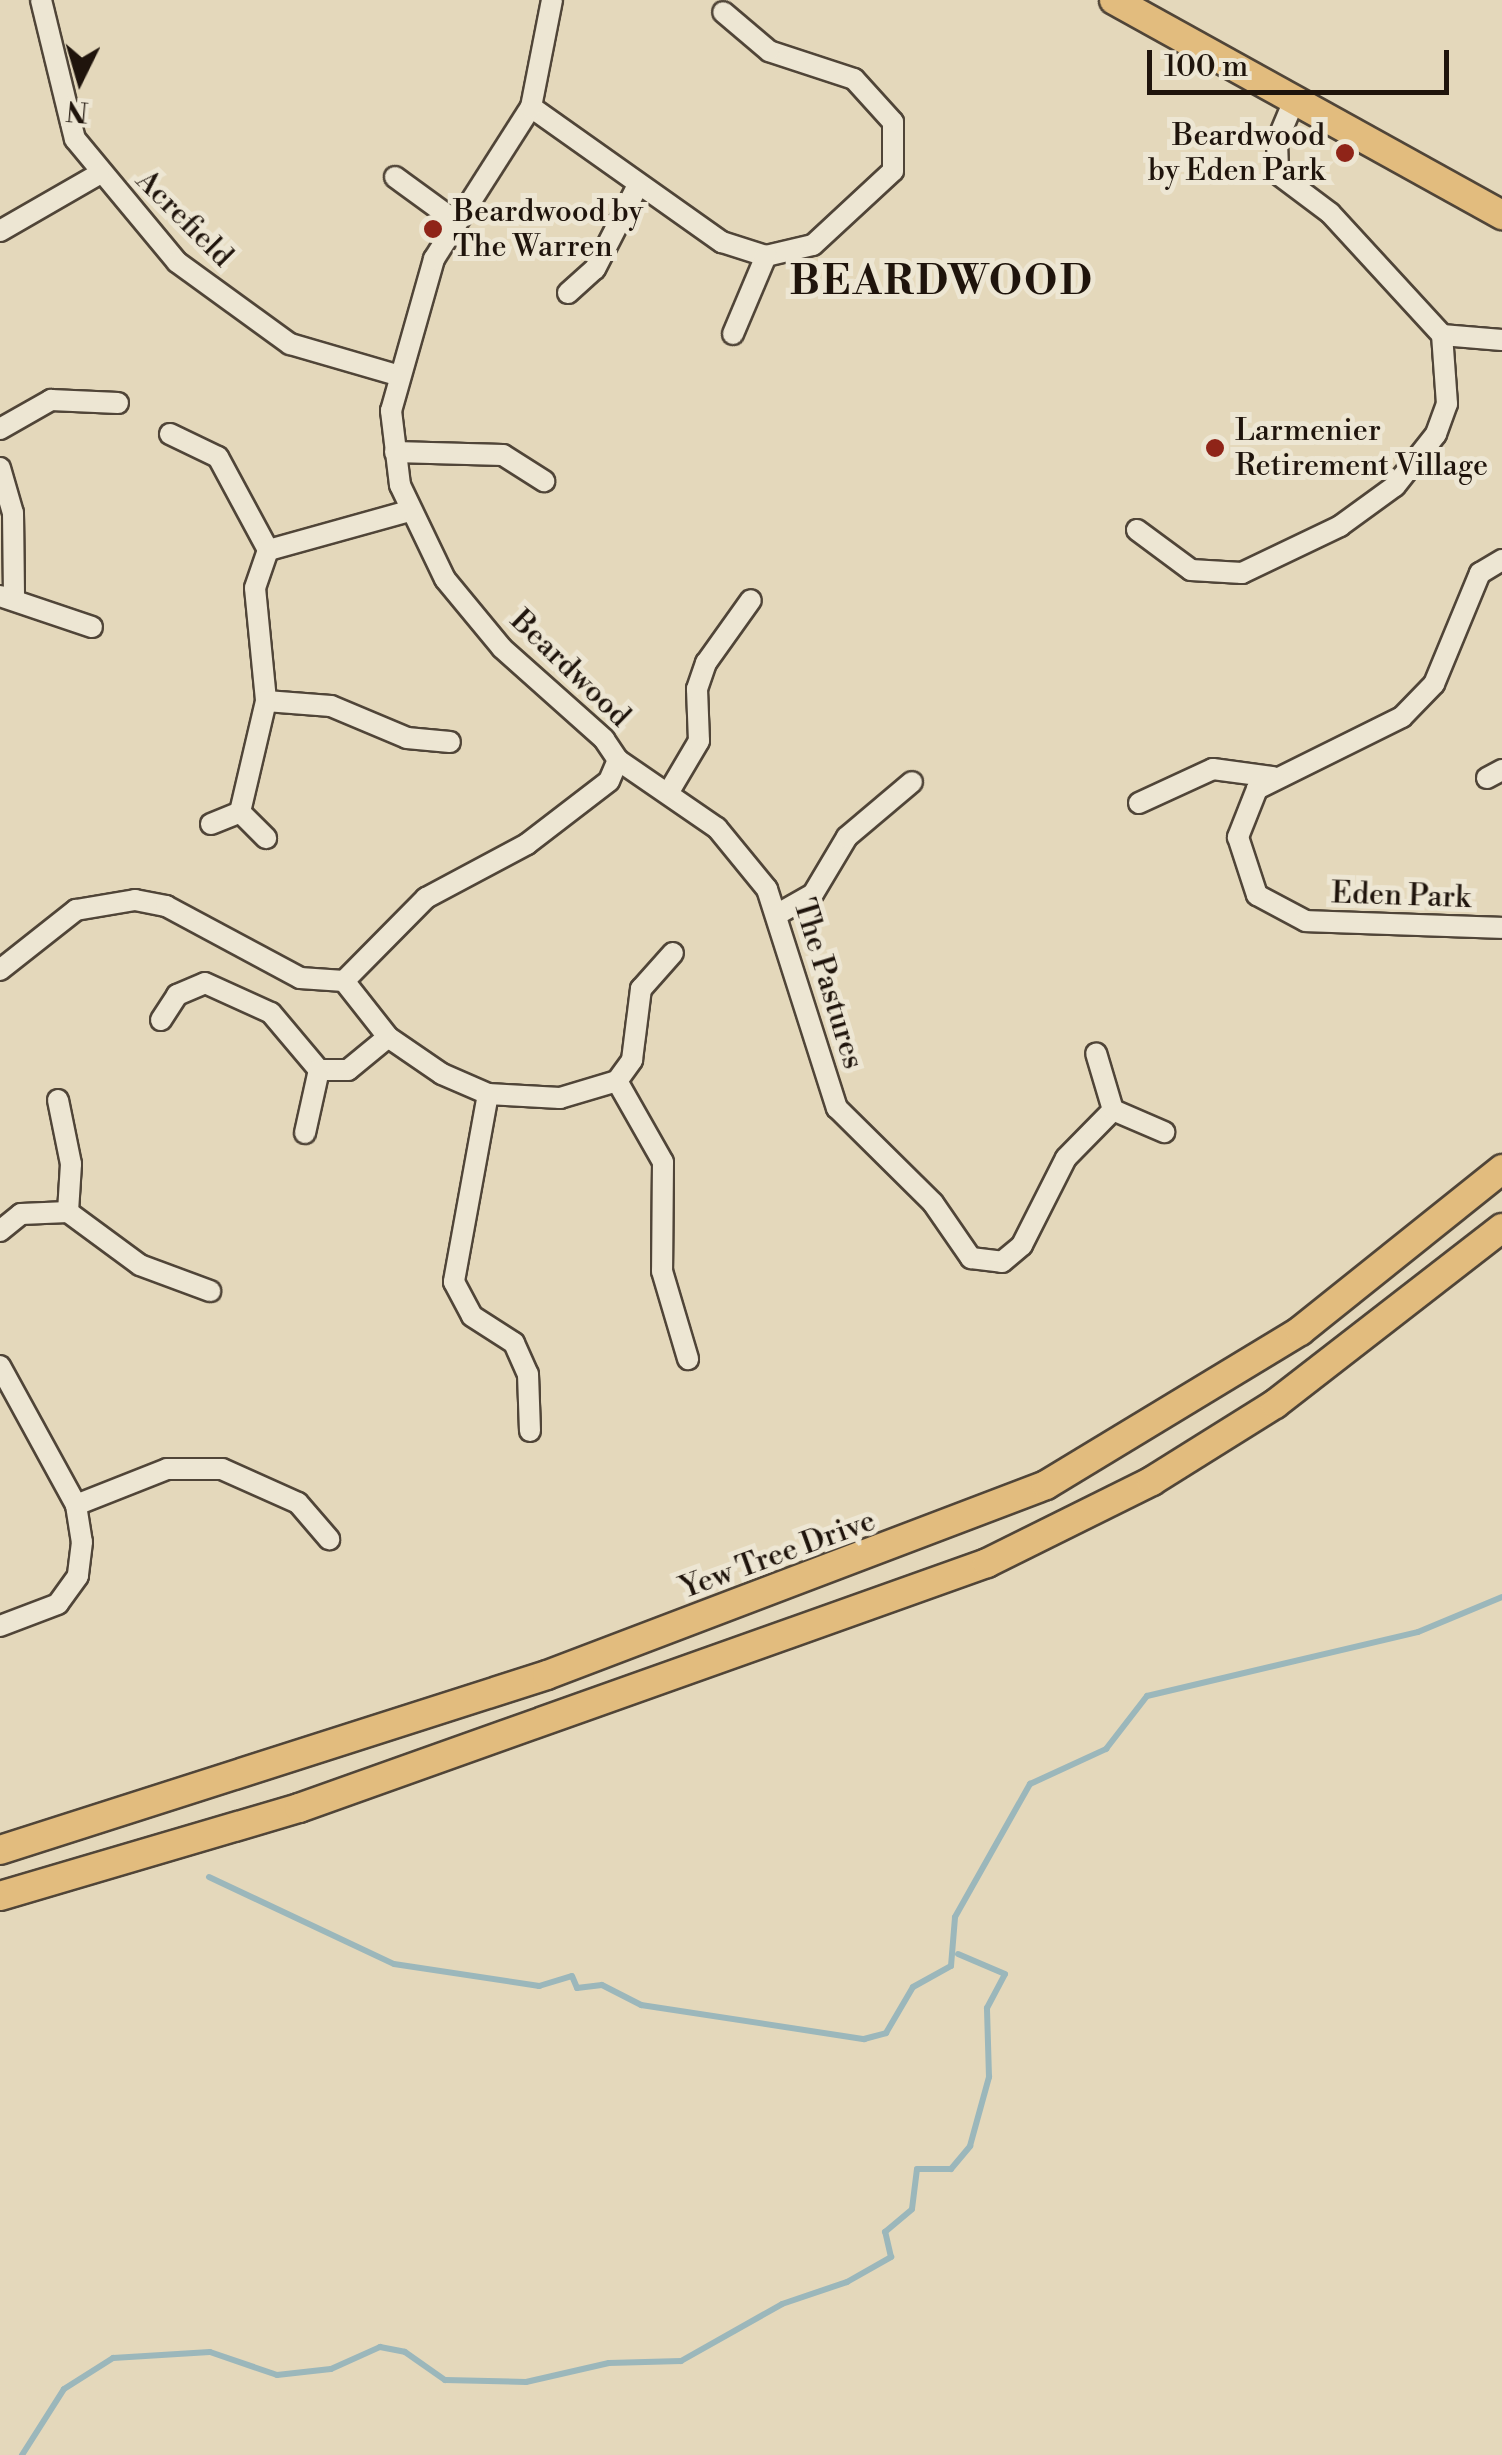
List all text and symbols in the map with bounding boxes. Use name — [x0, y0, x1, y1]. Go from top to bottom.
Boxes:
north arrow — [30, 30, 130, 130]
scale bar — [1152, 30, 1454, 92]
text: 100 m — [1164, 48, 1248, 86]
text: N — [65, 92, 90, 129]
place label: Beardwood by Eden Park — [1148, 118, 1325, 188]
marker: Beardwood by Eden Park — [1334, 142, 1356, 164]
street label: Acrefield — [128, 163, 240, 275]
place label: Beardwood by The Warren — [453, 194, 643, 264]
marker: Beardwood by The Warren — [422, 218, 444, 240]
district label: BEARDWOOD — [790, 258, 1094, 306]
place label: Larmenier Retirement Village — [1235, 413, 1488, 484]
marker: Larmenier Retirement Village — [1204, 437, 1226, 459]
street label: Beardwood — [503, 603, 637, 735]
street label: Eden Park — [1331, 876, 1471, 916]
street label: The Pastures — [785, 895, 871, 1073]
street label: Yew Tree Drive — [676, 1503, 880, 1607]

